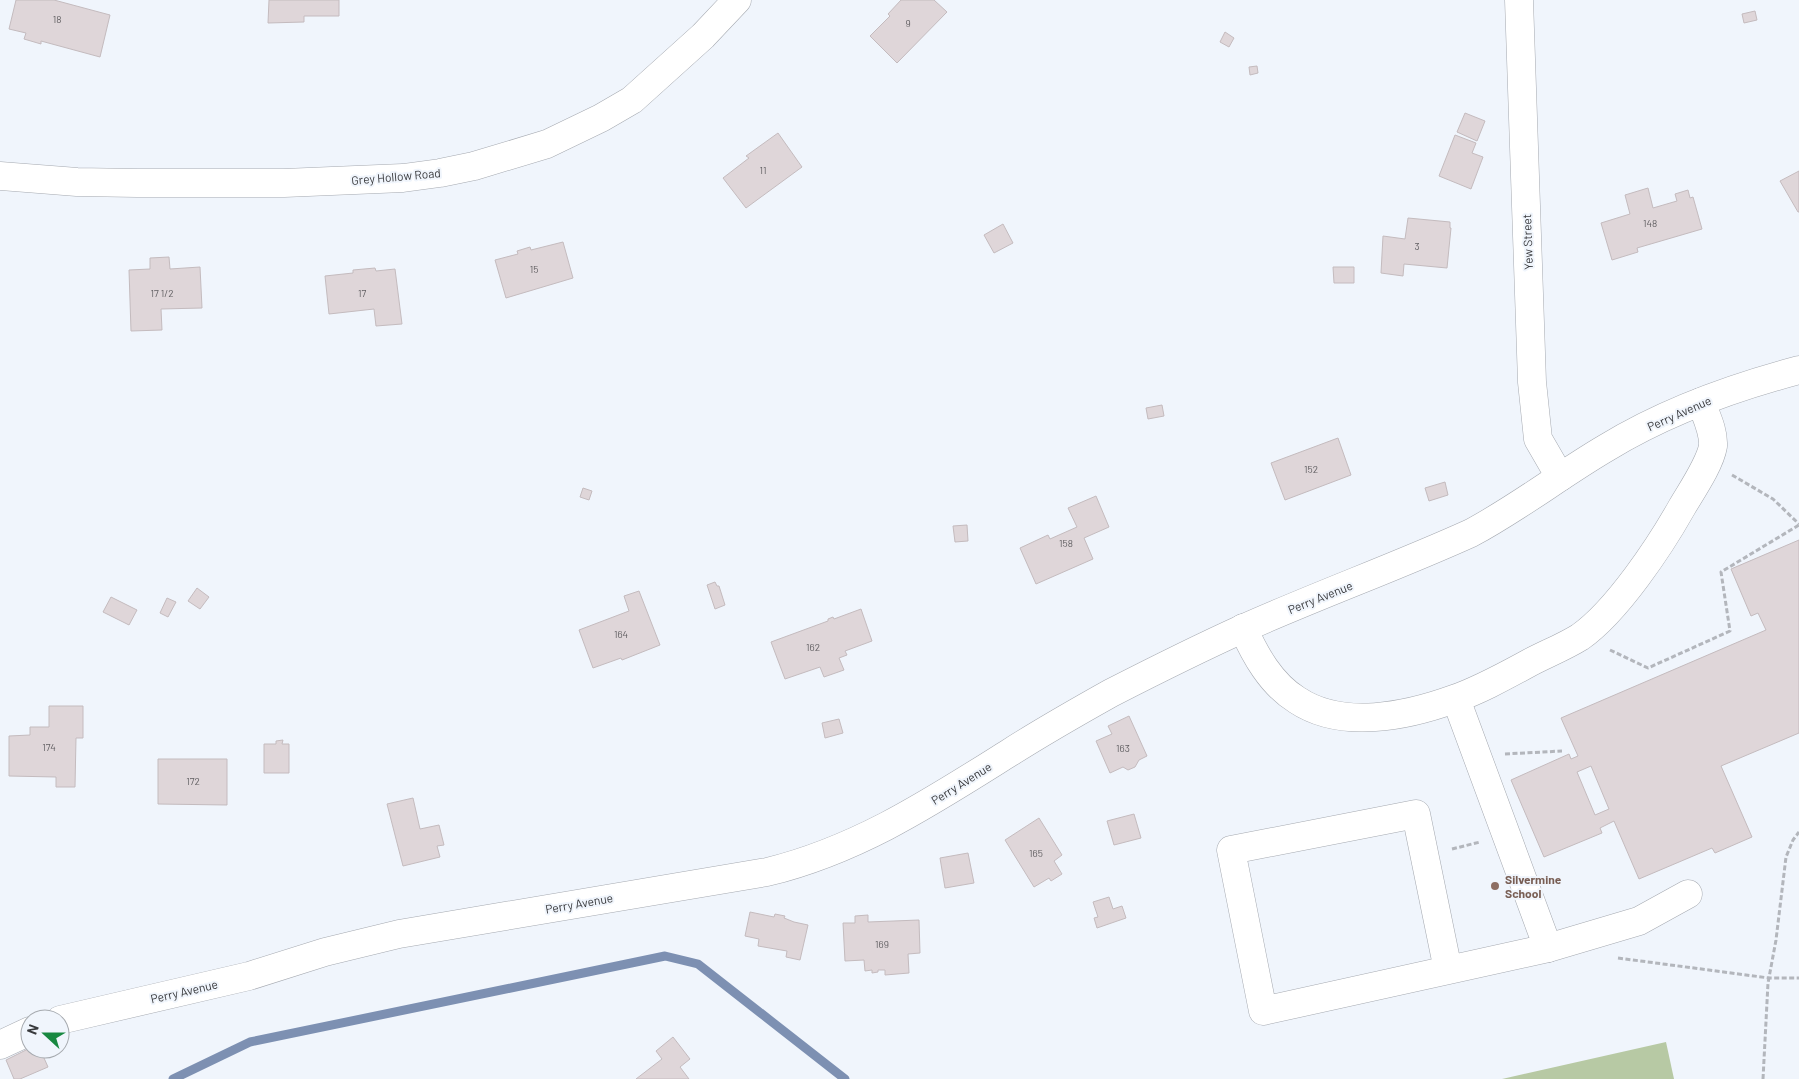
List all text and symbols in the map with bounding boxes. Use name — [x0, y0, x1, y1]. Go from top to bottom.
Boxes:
house number: 18 — [53, 13, 61, 25]
house number: 9 — [905, 17, 911, 29]
house number: 11 — [759, 164, 767, 176]
street label: Grey Hollow Road — [351, 165, 441, 187]
street label: Yew Street — [1519, 214, 1535, 270]
house number: 148 — [1643, 217, 1657, 229]
house number: 3 — [1414, 240, 1420, 252]
house number: 15 — [530, 263, 538, 275]
house number: 17 1/2 — [150, 287, 174, 299]
house number: 17 — [358, 287, 366, 299]
street label: Perry Avenue — [1645, 393, 1713, 433]
house number: 152 — [1304, 463, 1318, 475]
house number: 158 — [1059, 537, 1073, 549]
street label: Perry Avenue — [1286, 578, 1354, 616]
house number: 164 — [614, 628, 628, 640]
house number: 162 — [806, 641, 820, 653]
house number: 174 — [42, 741, 56, 753]
house number: 163 — [1116, 742, 1130, 754]
street label: Perry Avenue — [928, 759, 994, 807]
house number: 172 — [186, 775, 200, 787]
house number: 165 — [1029, 847, 1043, 859]
place label: Silvermine School — [1505, 872, 1562, 900]
marker: Silvermine School — [1489, 880, 1501, 892]
street label: Perry Avenue — [544, 890, 614, 916]
house number: 169 — [875, 938, 889, 950]
street label: Perry Avenue — [149, 976, 219, 1006]
north arrow — [20, 1009, 70, 1059]
text: N — [23, 1022, 42, 1037]

